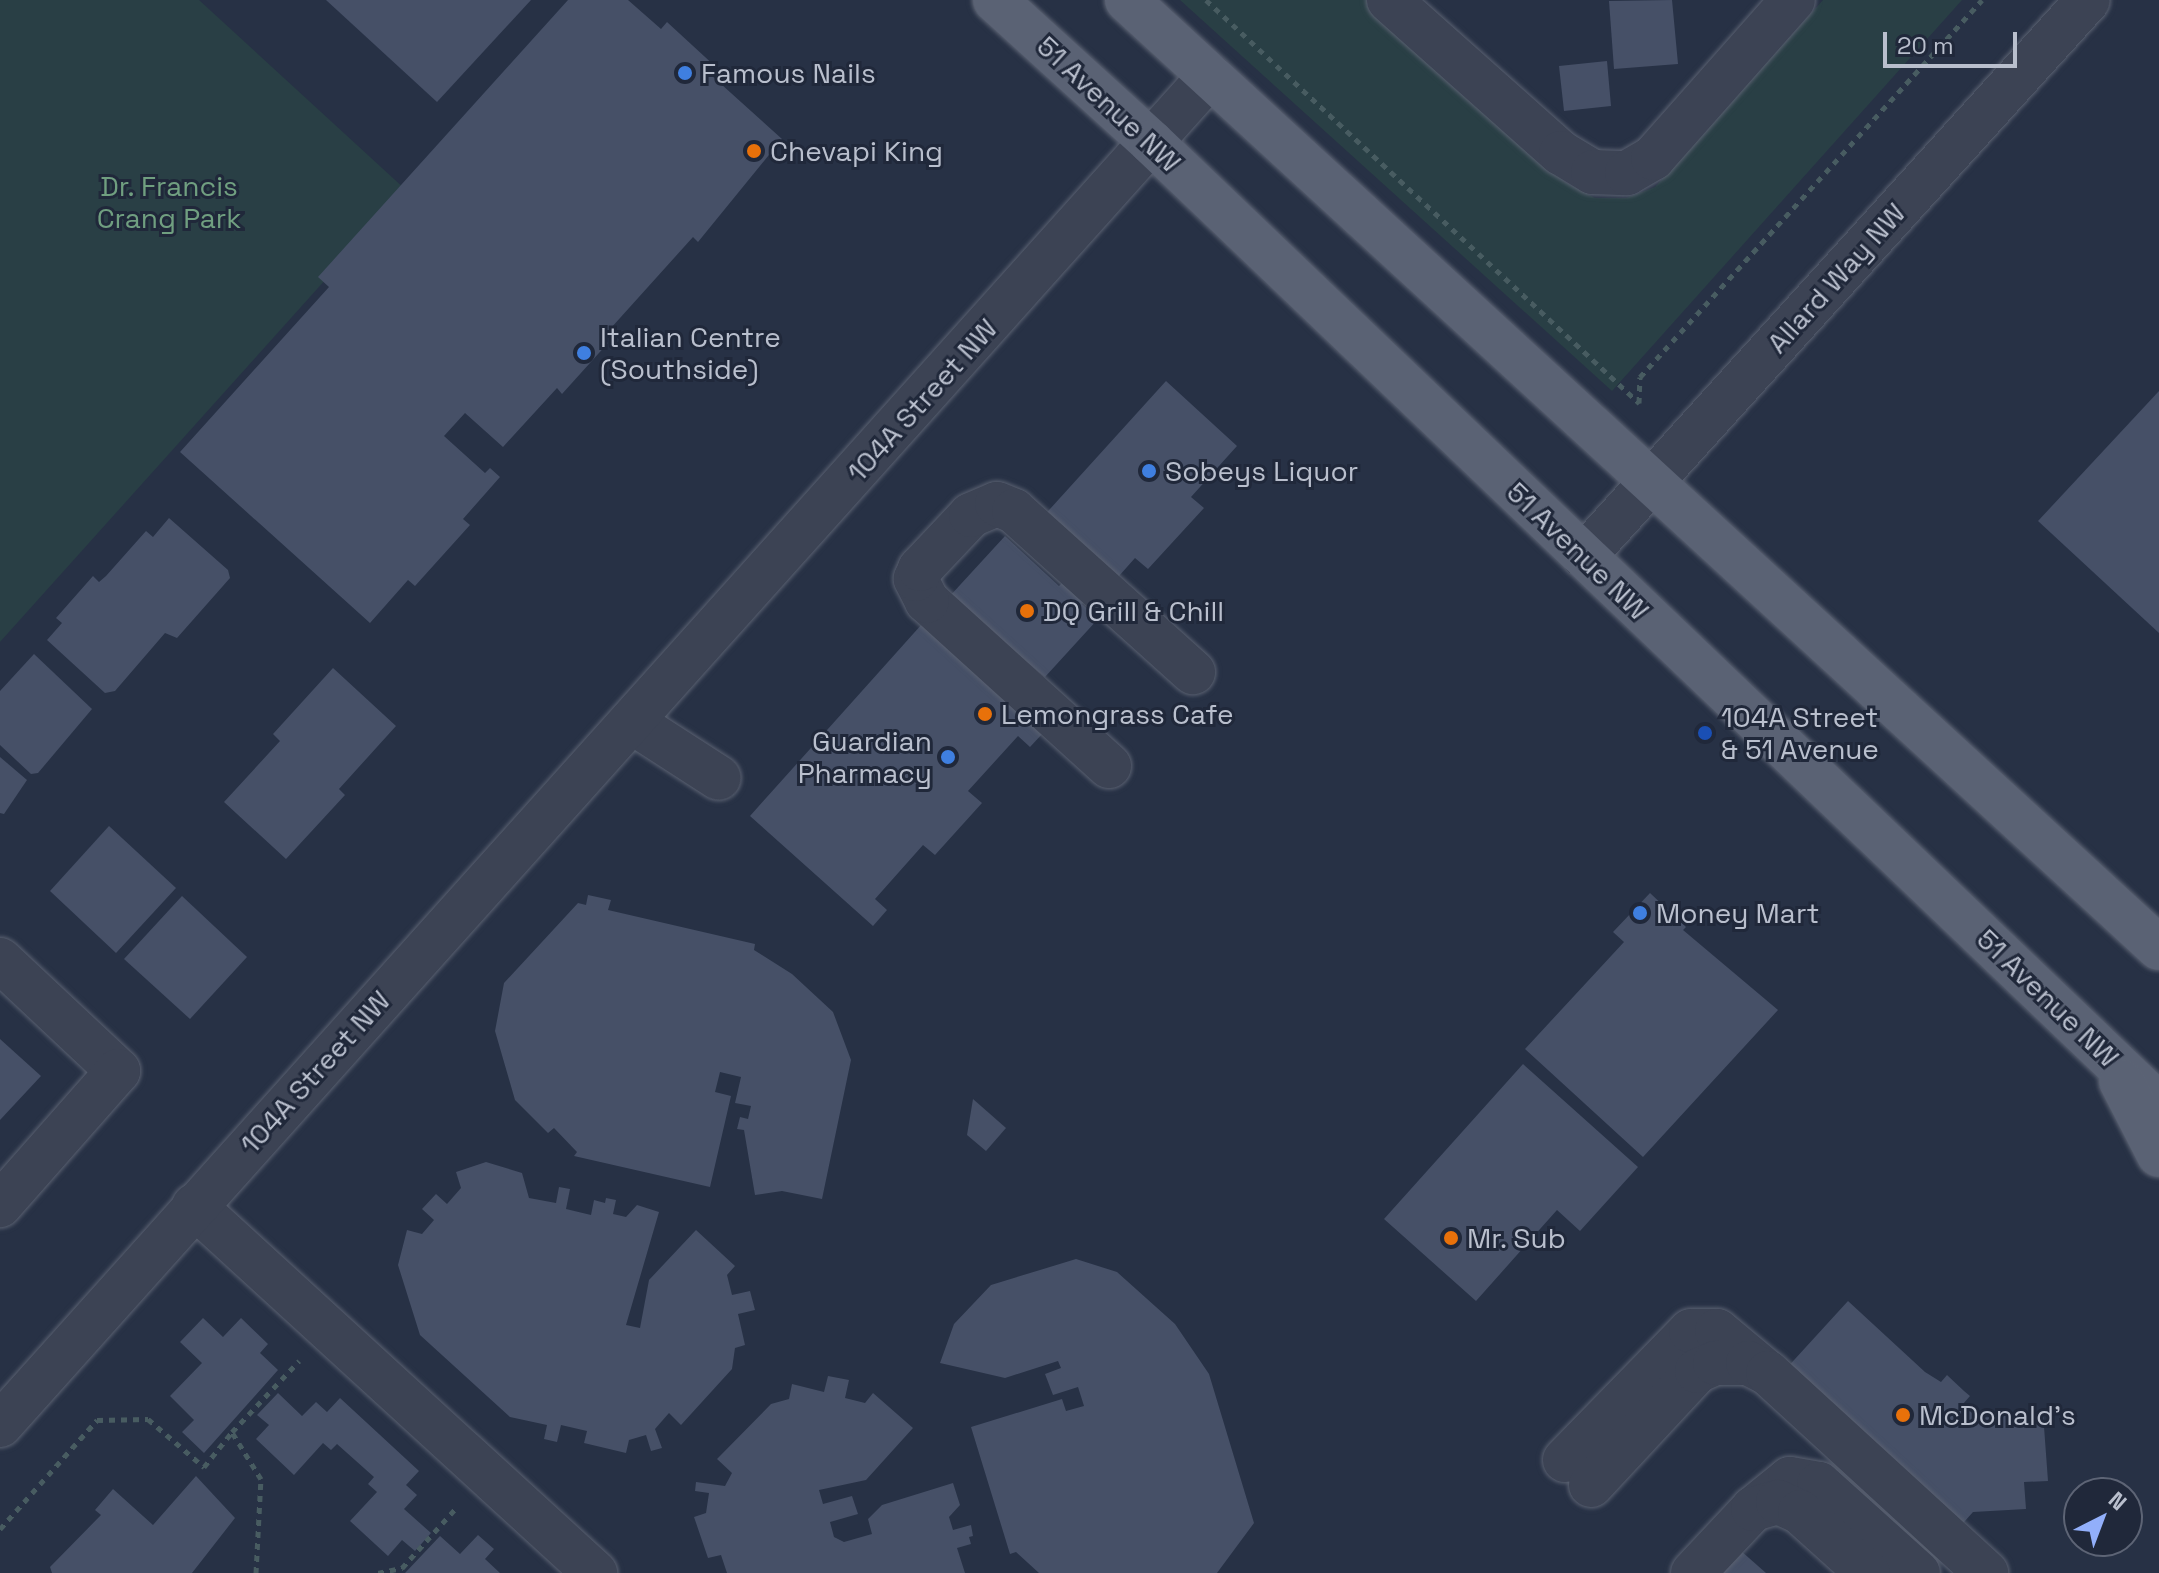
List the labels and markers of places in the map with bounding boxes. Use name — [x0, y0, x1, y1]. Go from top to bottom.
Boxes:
place label: Famous Nails — [701, 56, 876, 90]
marker: Famous Nails — [676, 64, 694, 82]
place label: Chevapi King — [770, 134, 943, 168]
marker: Chevapi King — [745, 142, 763, 160]
place label: Italian Centre (Southside) — [600, 320, 781, 386]
marker: Italian Centre (Southside) — [575, 344, 593, 362]
place label: Sobeys Liquor — [1165, 454, 1358, 488]
marker: Sobeys Liquor — [1140, 462, 1158, 480]
place label: DQ Grill & Chill — [1043, 594, 1224, 628]
marker: DQ Grill & Chill — [1018, 602, 1036, 620]
place label: Lemongrass Cafe — [1001, 697, 1234, 731]
place label: 104A Street & 51 Avenue — [1721, 700, 1879, 766]
marker: Lemongrass Cafe — [976, 705, 994, 723]
place label: Guardian Pharmacy — [798, 724, 932, 790]
marker: 104A Street & 51 Avenue — [1696, 724, 1714, 742]
marker: Guardian Pharmacy — [939, 748, 957, 766]
place label: Money Mart — [1656, 896, 1819, 930]
marker: Money Mart — [1631, 904, 1649, 922]
place label: Mr. Sub — [1467, 1221, 1567, 1255]
marker: Mr. Sub — [1442, 1229, 1460, 1247]
place label: McDonald's — [1919, 1398, 2076, 1432]
marker: McDonald's — [1894, 1406, 1912, 1424]

